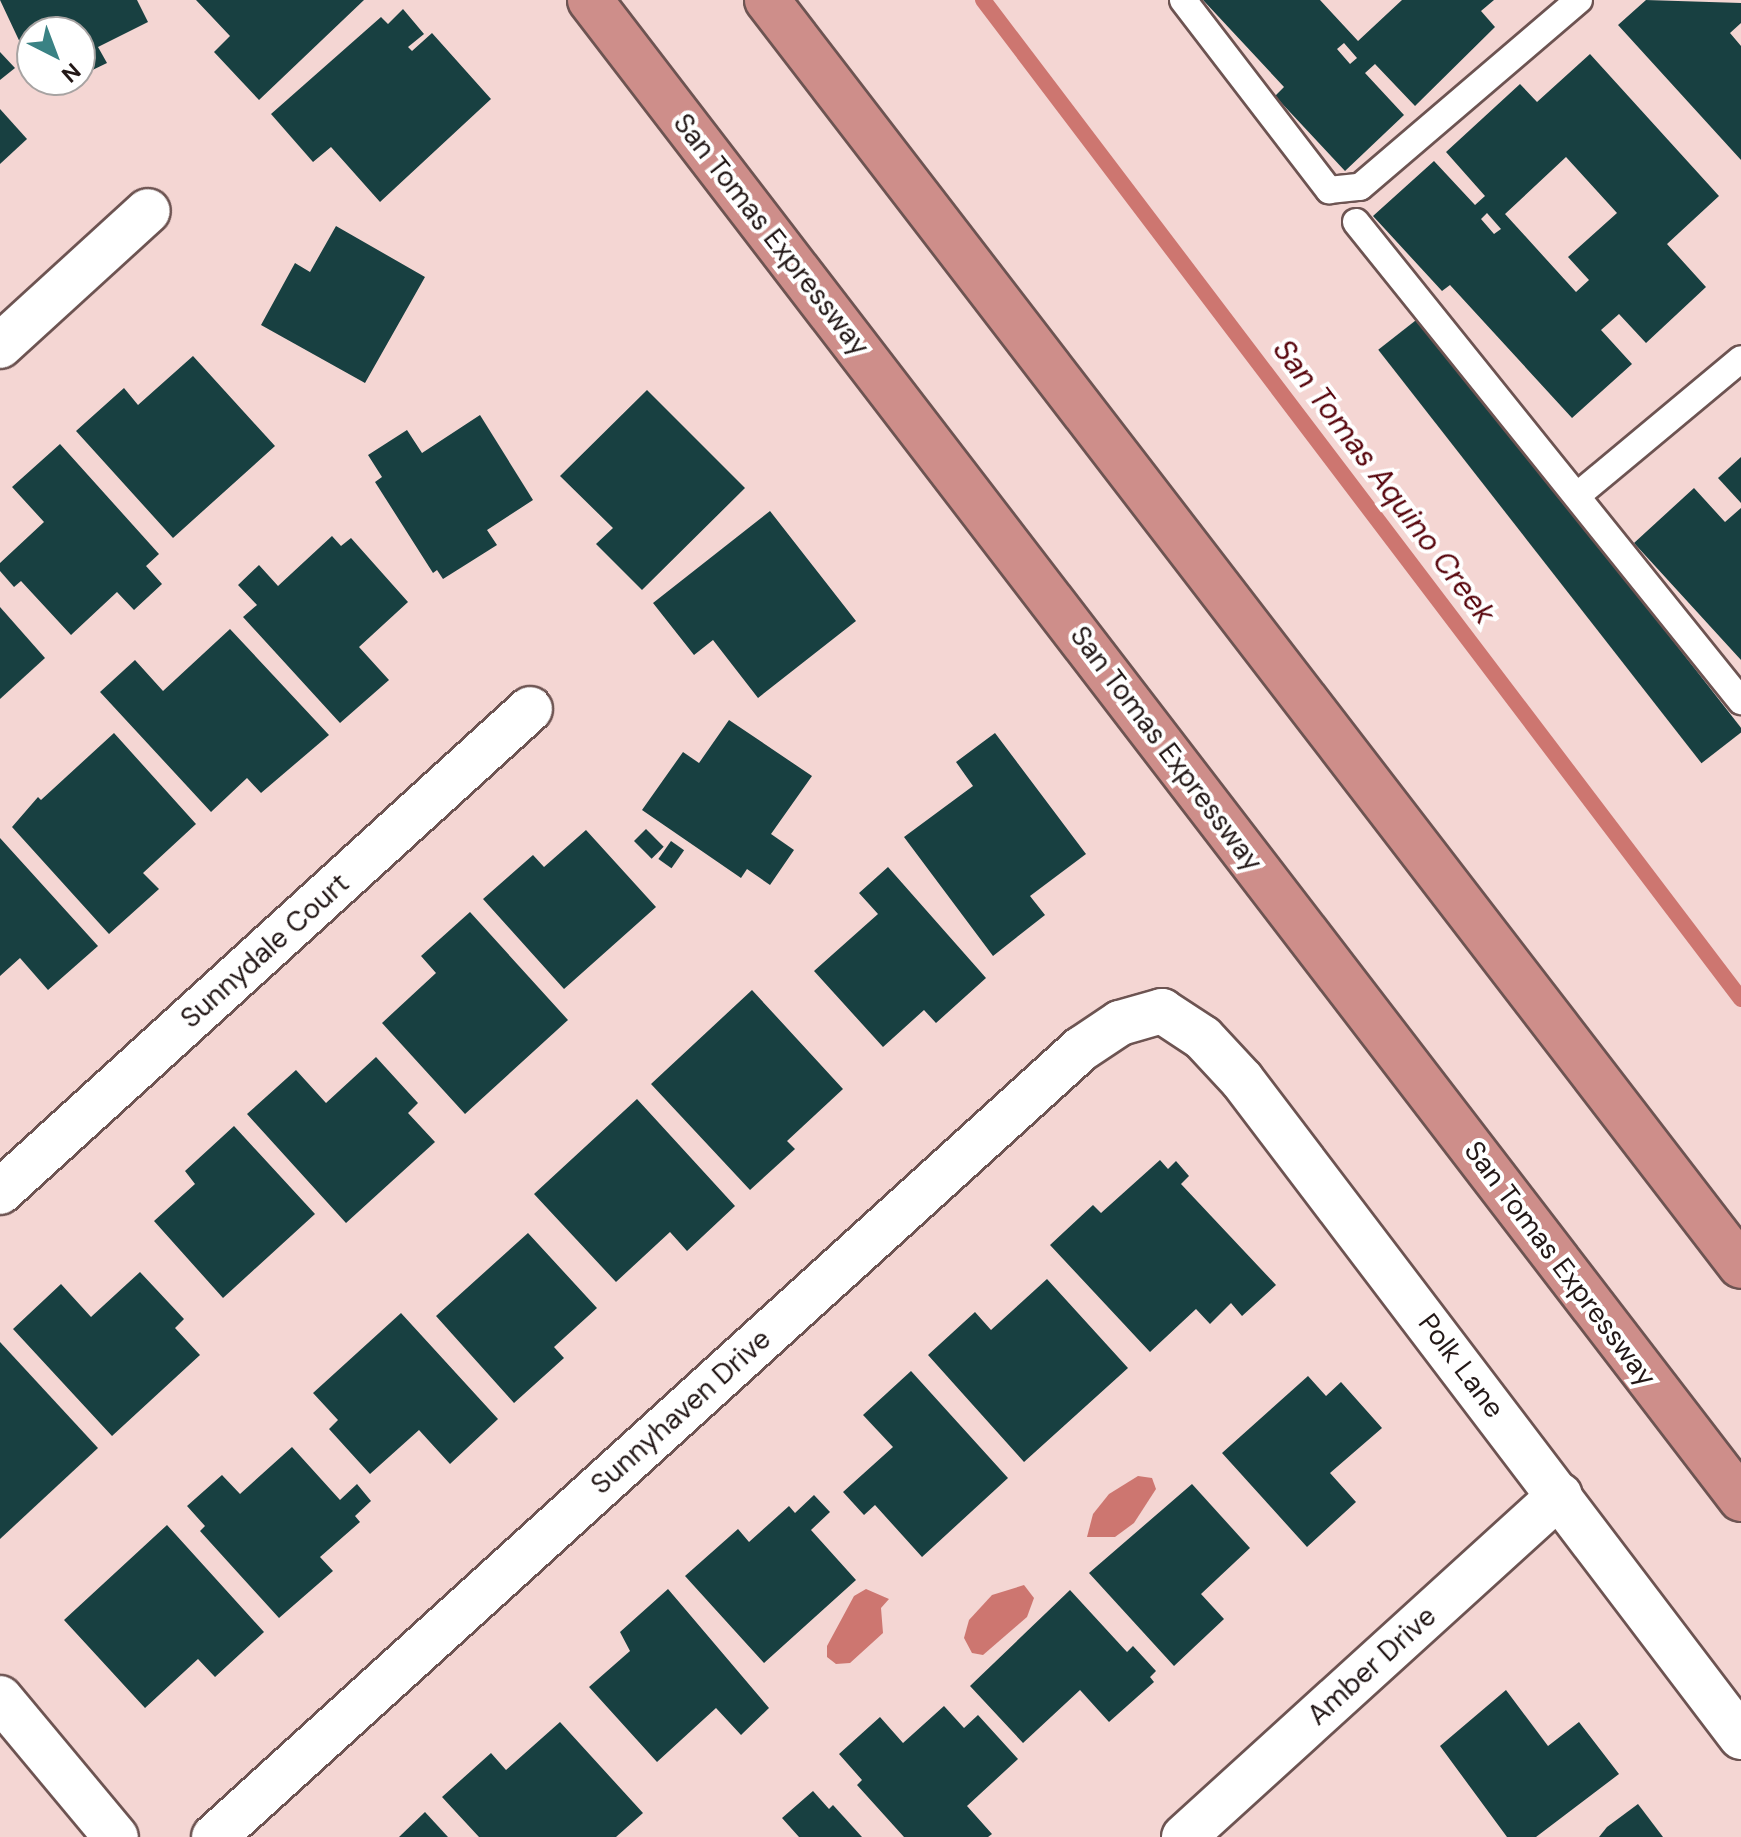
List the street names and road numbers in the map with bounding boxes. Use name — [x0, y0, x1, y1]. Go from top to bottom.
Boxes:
street label: San Tomas Expressway — [666, 107, 876, 363]
street label: San Tomas Expressway — [1063, 620, 1269, 878]
street label: Sunnydale Court — [174, 867, 356, 1035]
street label: San Tomas Expressway — [1457, 1135, 1663, 1393]
street label: Polk Lane — [1411, 1307, 1511, 1425]
street label: Sunnyhaven Drive — [584, 1323, 778, 1501]
street label: Amber Drive — [1301, 1600, 1443, 1732]

